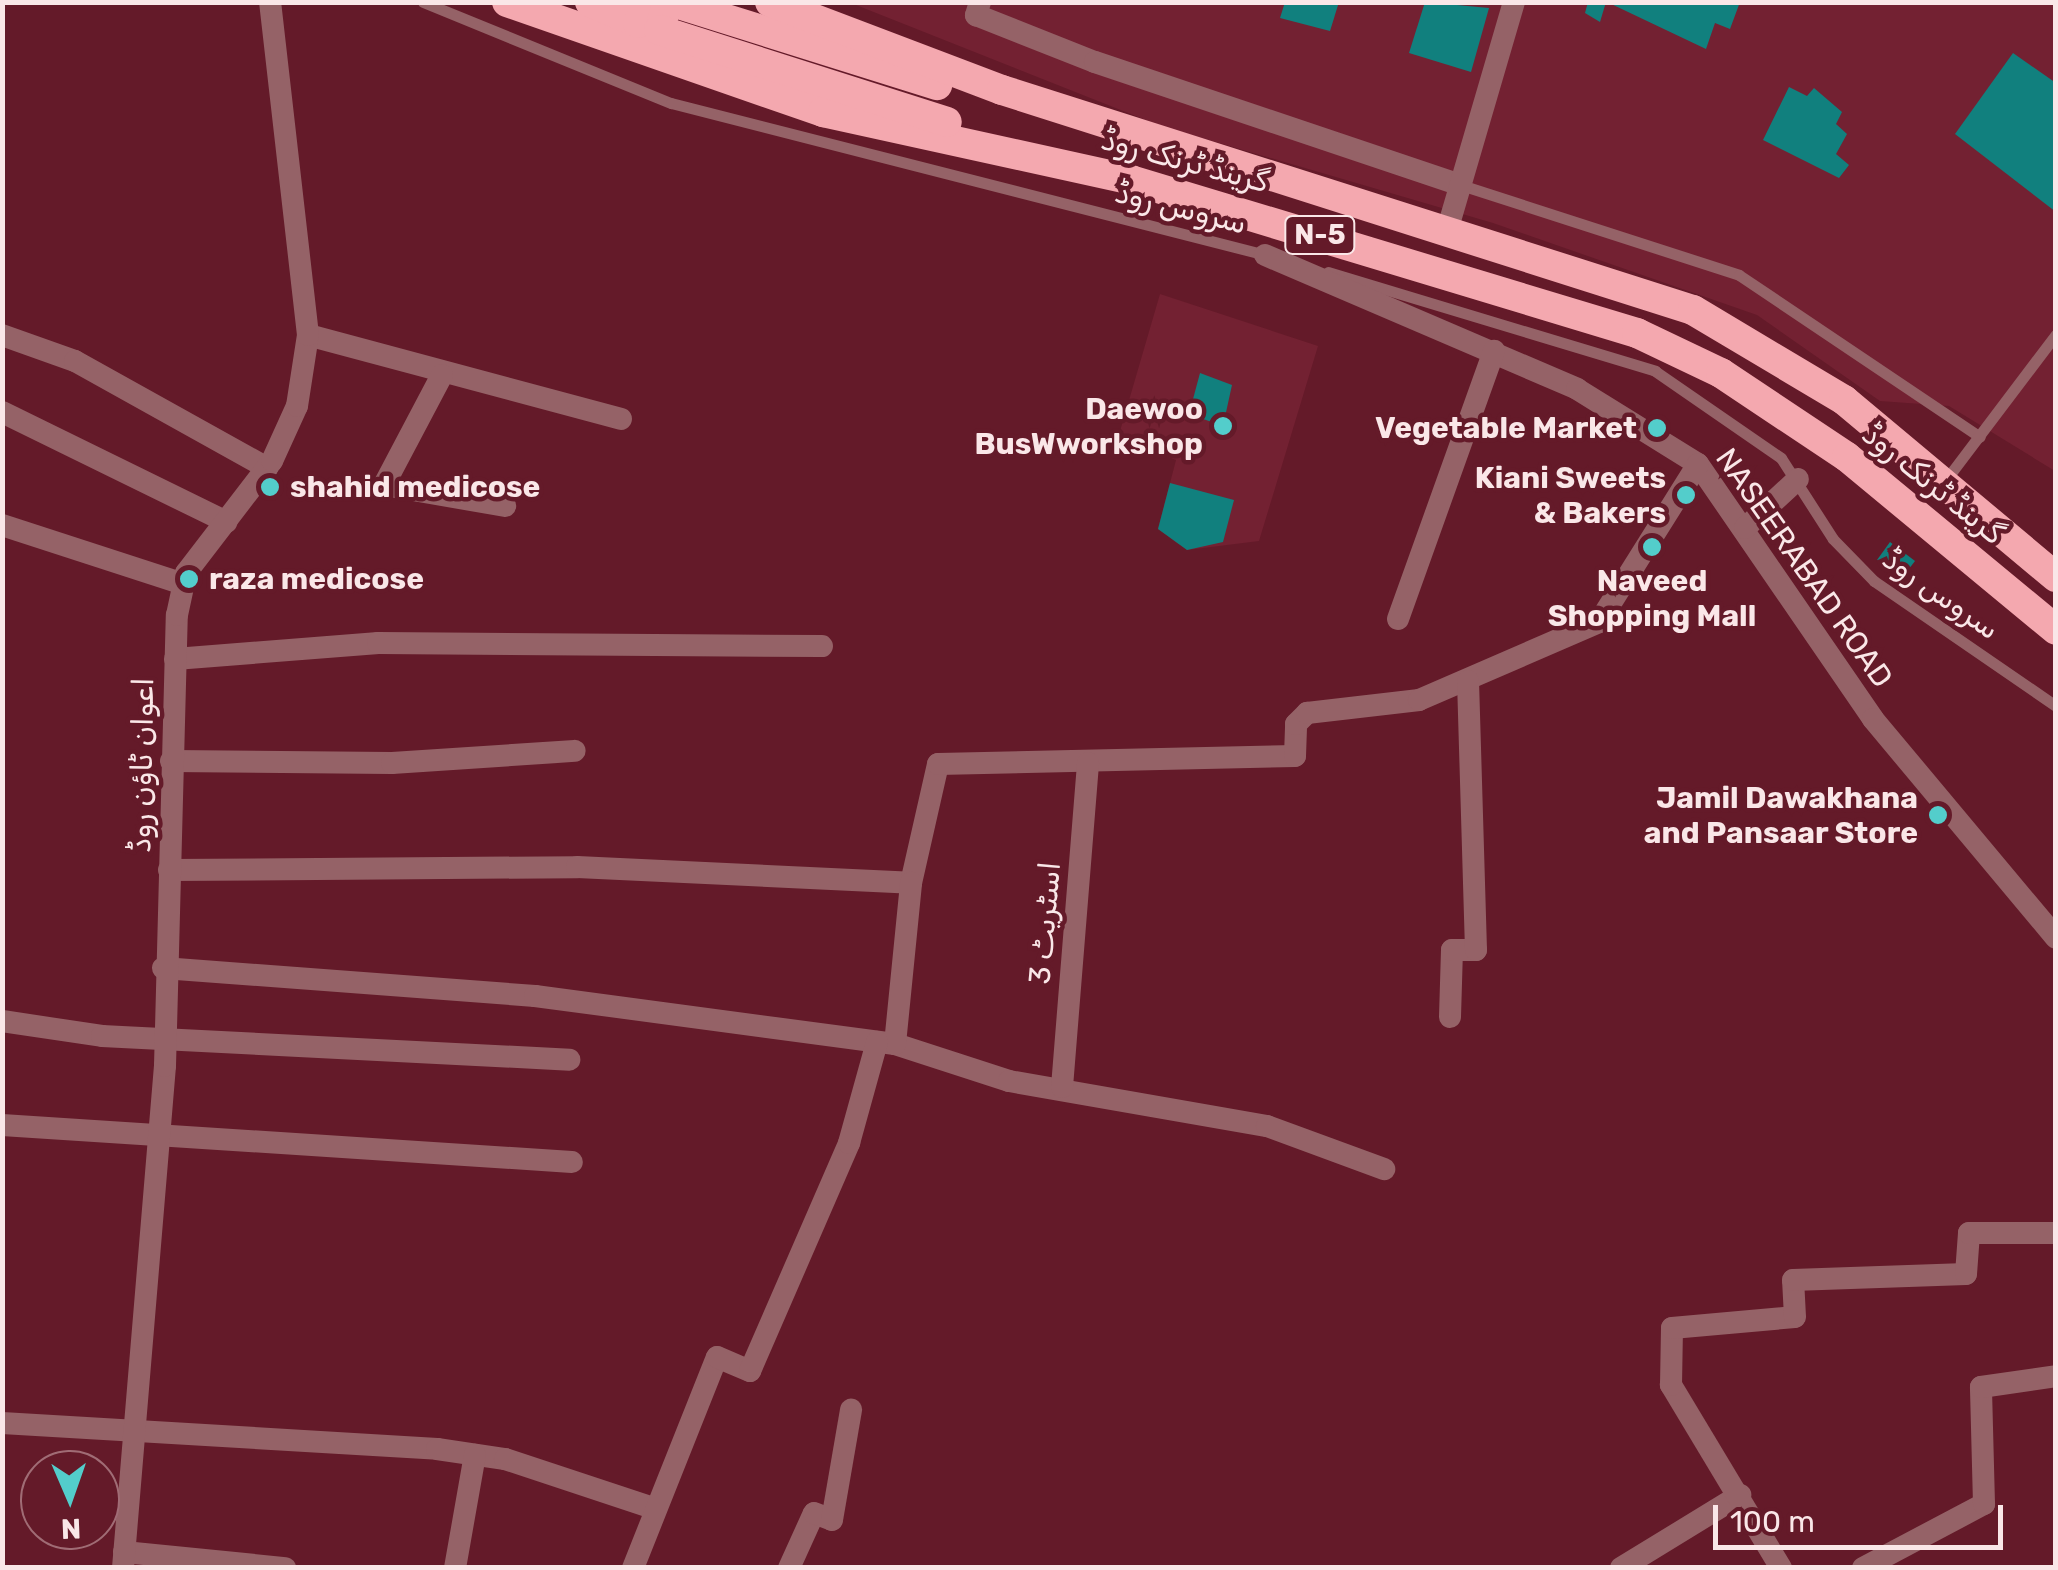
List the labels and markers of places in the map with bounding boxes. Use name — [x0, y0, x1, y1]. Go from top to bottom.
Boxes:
place label: Daewoo BusWworkshop — [974, 391, 1203, 462]
place label: Vegetable Market — [1375, 410, 1637, 446]
marker: Daewoo BusWworkshop — [1212, 415, 1234, 437]
marker: Vegetable Market — [1646, 417, 1668, 439]
place label: Kiani Sweets & Bakers — [1475, 460, 1666, 530]
place label: shahid medicose — [290, 469, 540, 505]
marker: shahid medicose — [259, 476, 281, 498]
marker: Kiani Sweets & Bakers — [1675, 484, 1697, 506]
marker: Naveed Shopping Mall — [1641, 536, 1663, 558]
place label: raza medicose — [209, 561, 424, 597]
place label: Naveed Shopping Mall — [1548, 563, 1756, 634]
marker: raza medicose — [178, 568, 200, 590]
place label: Jamil Dawakhana and Pansaar Store — [1643, 780, 1918, 850]
marker: Jamil Dawakhana and Pansaar Store — [1927, 804, 1949, 826]

